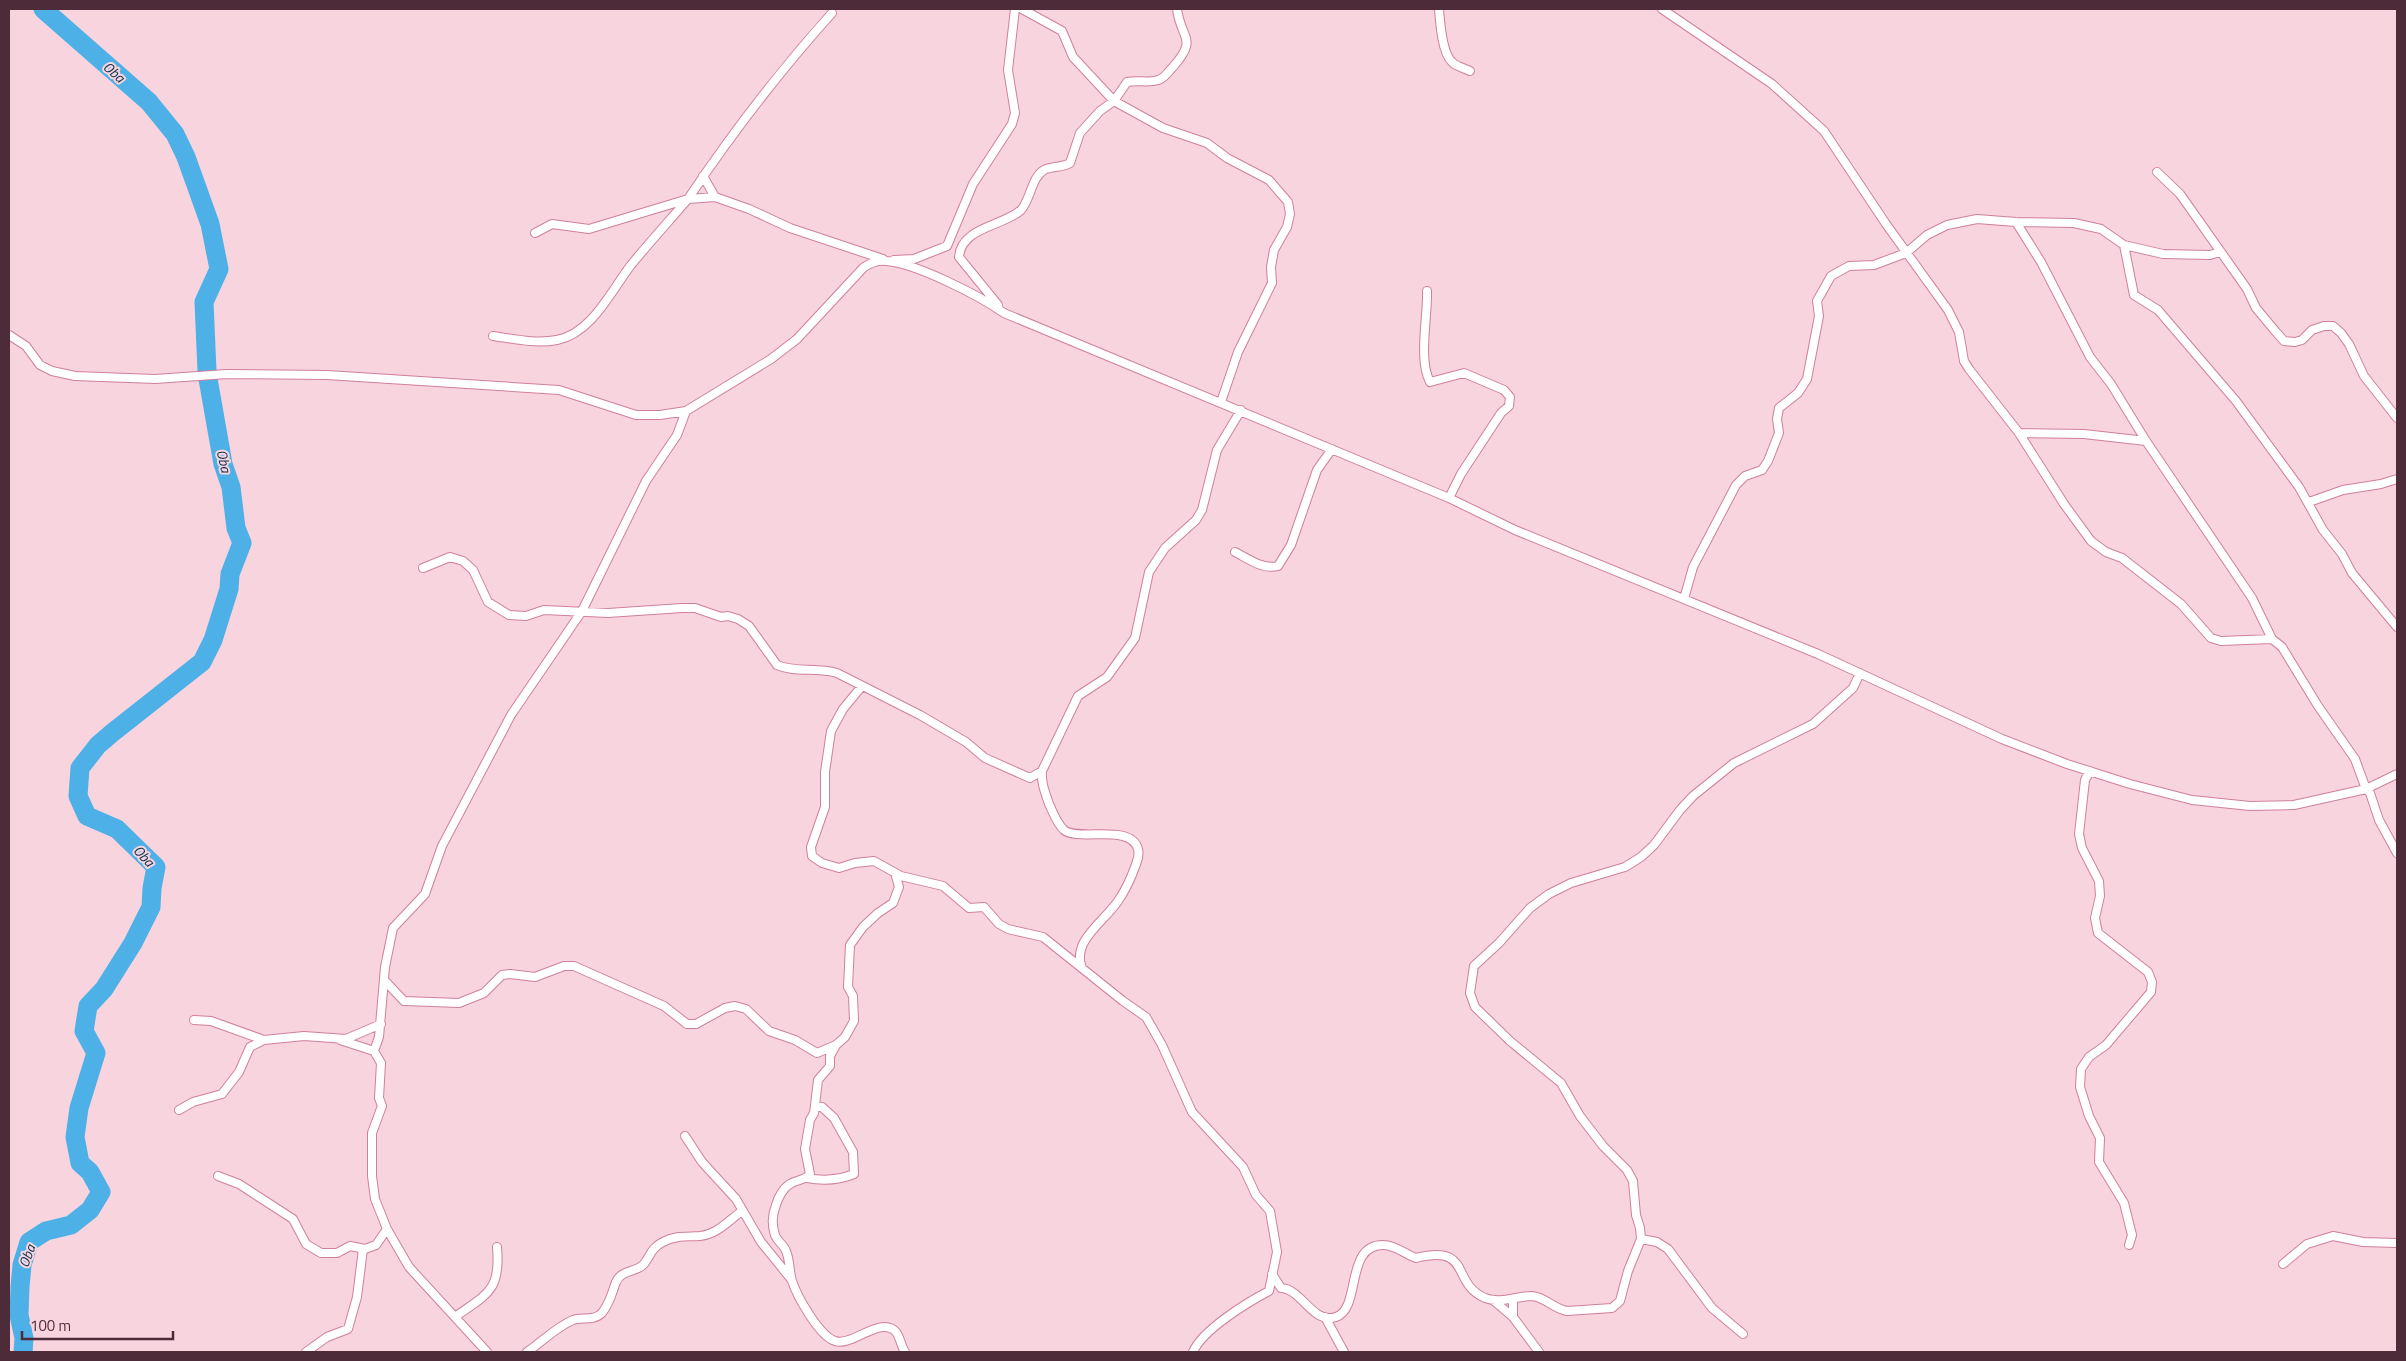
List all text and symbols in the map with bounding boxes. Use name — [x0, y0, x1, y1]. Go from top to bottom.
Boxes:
water label: Oba — [99, 56, 131, 88]
water label: Oba — [212, 447, 238, 475]
water label: Oba — [129, 840, 160, 872]
water label: Oba — [13, 1241, 41, 1270]
scale bar — [22, 1308, 174, 1340]
text: 100 m — [30, 1314, 71, 1337]

